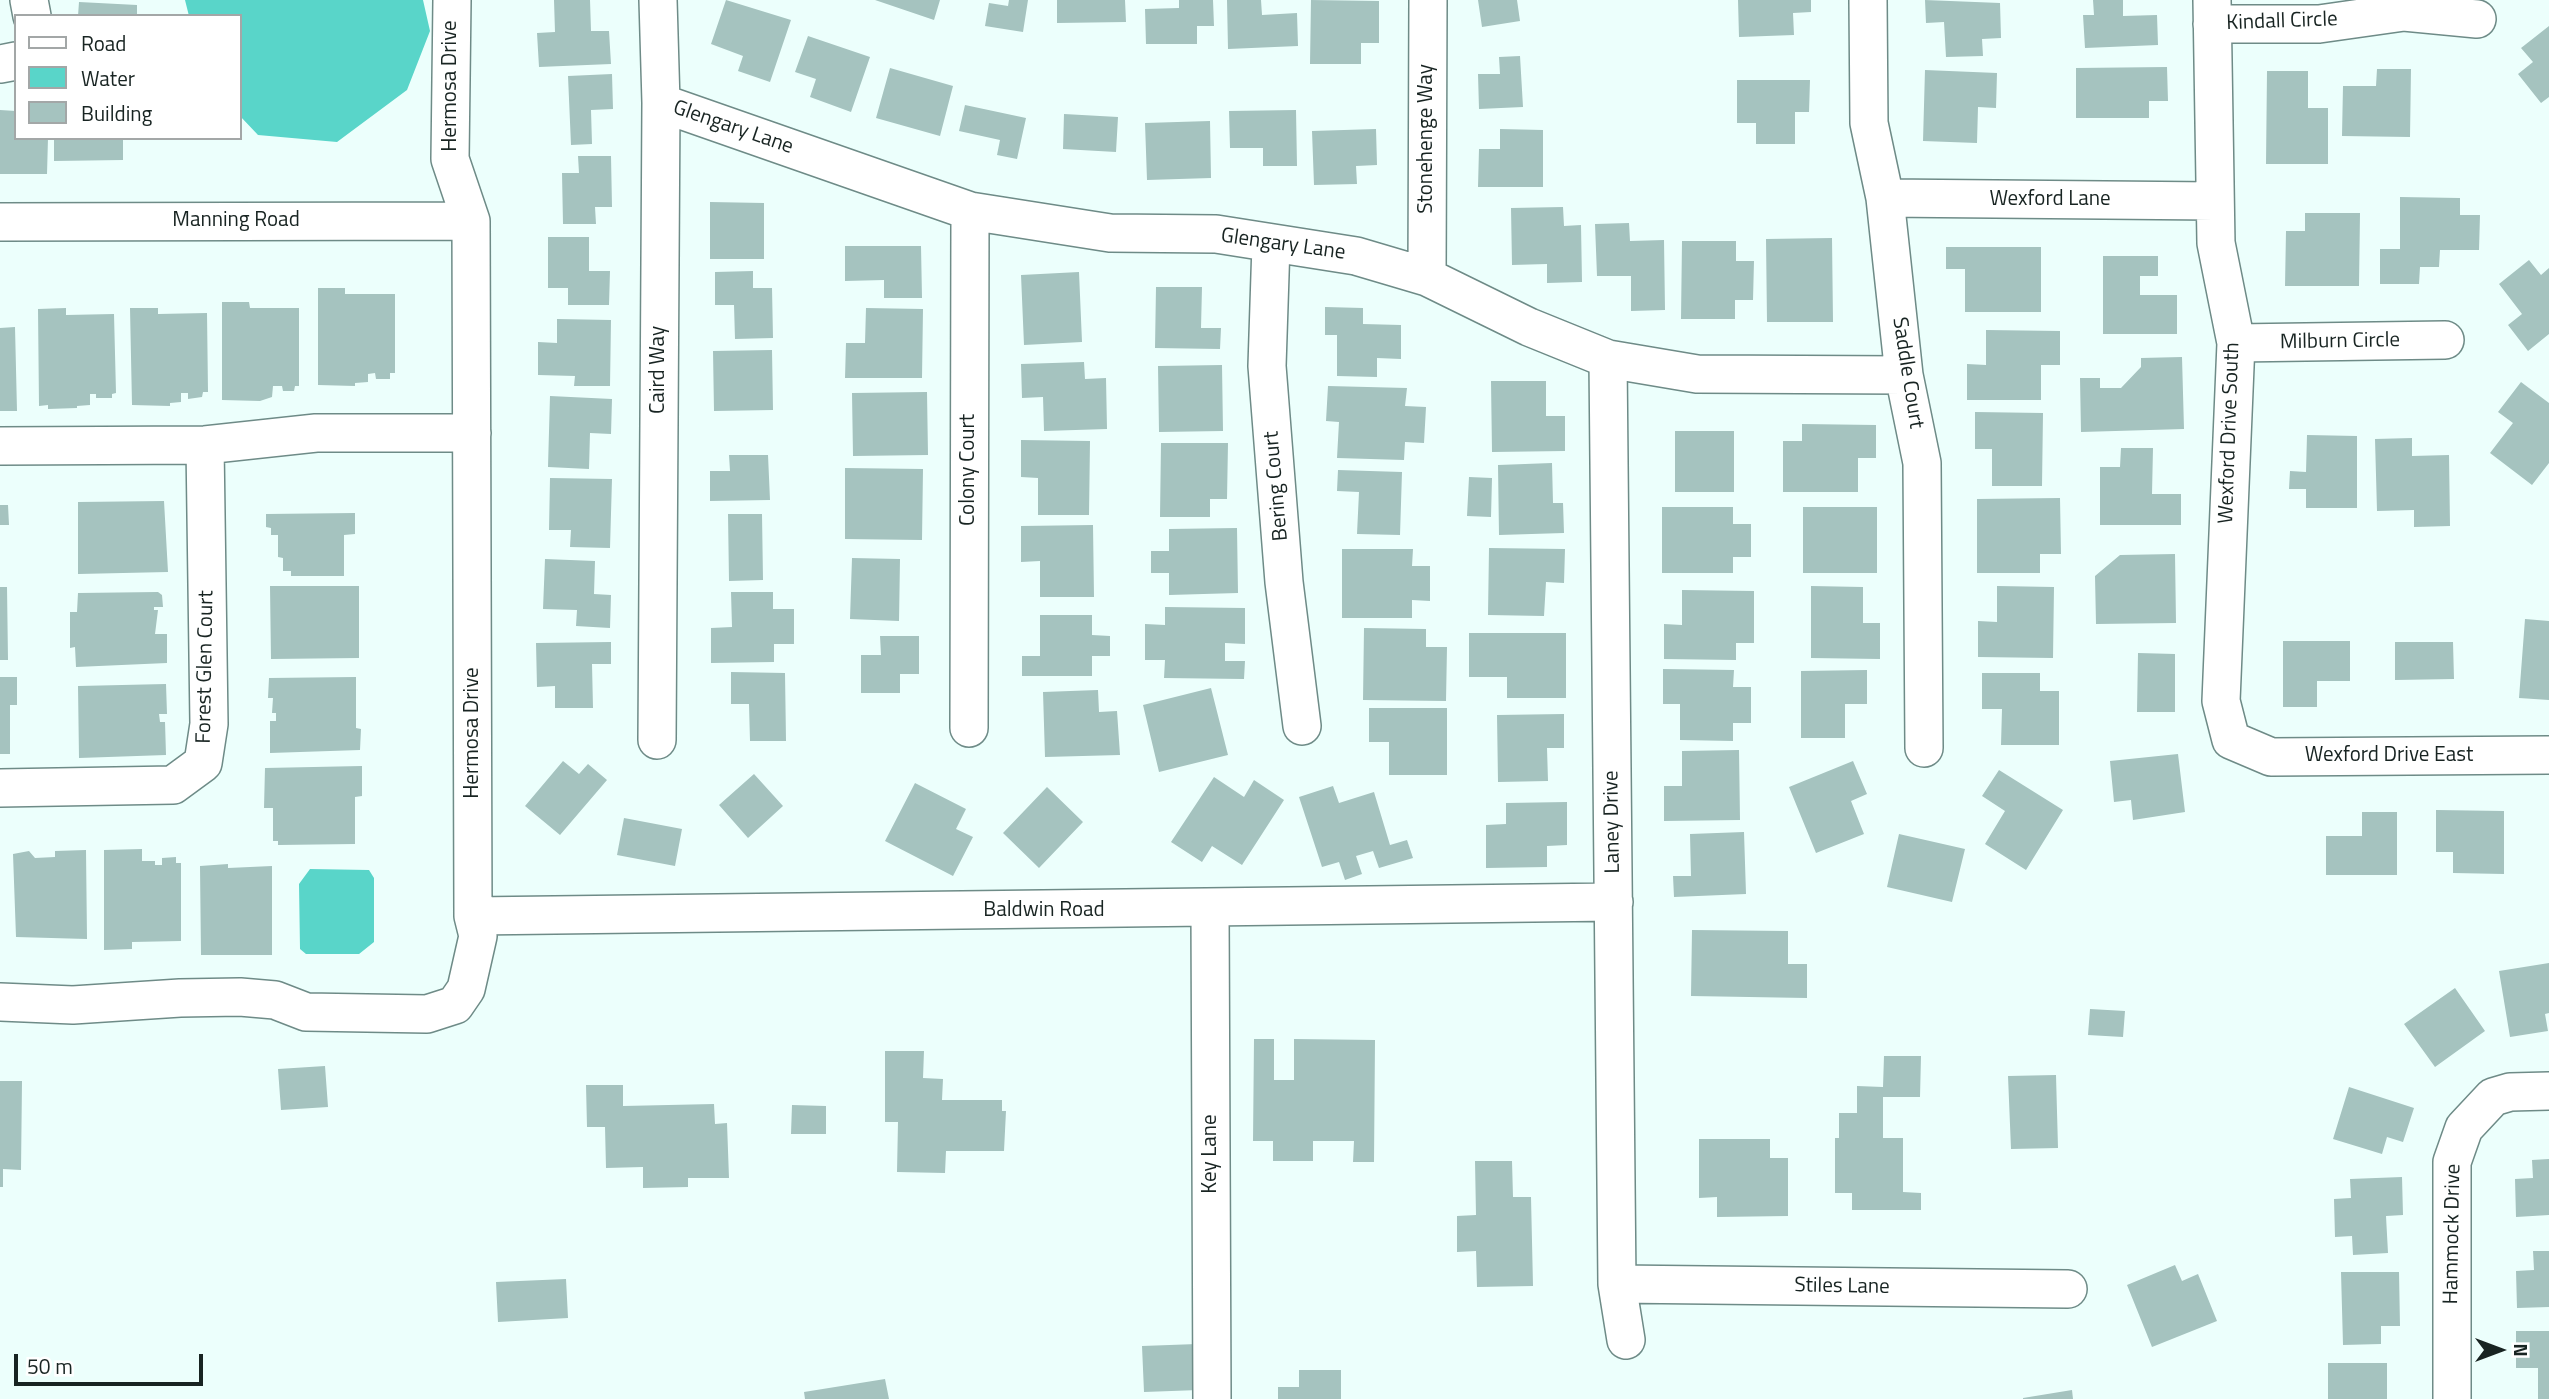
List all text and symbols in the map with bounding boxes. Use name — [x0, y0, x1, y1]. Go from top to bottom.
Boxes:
street label: Kindall Circle — [2226, 7, 2338, 37]
legend — [14, 14, 242, 140]
street label: Hermosa Drive — [438, 20, 464, 152]
text: Road — [81, 27, 126, 59]
text: Water — [81, 62, 135, 94]
street label: Stonehenge Way — [1414, 64, 1440, 214]
street label: Glengary Lane — [670, 96, 796, 160]
text: Building — [81, 97, 152, 129]
street label: Wexford Lane — [1989, 187, 2111, 213]
street label: Manning Road — [172, 208, 300, 234]
street label: Glengary Lane — [1219, 224, 1347, 266]
street label: Saddle Court — [1886, 316, 1928, 430]
street label: Caird Way — [646, 326, 672, 414]
street label: Milburn Circle — [2280, 328, 2400, 356]
street label: Wexford Drive South — [2214, 342, 2246, 524]
street label: Colony Court — [956, 414, 982, 526]
street label: Bering Court — [1260, 430, 1294, 542]
street label: Forest Glen Court — [192, 590, 220, 744]
street label: Hermosa Drive — [460, 667, 486, 799]
street label: Wexford Drive East — [2305, 743, 2473, 769]
street label: Laney Drive — [1600, 770, 1626, 874]
street label: Baldwin Road — [983, 898, 1105, 924]
street label: Key Lane — [1198, 1114, 1224, 1194]
street label: Hammock Drive — [2439, 1163, 2467, 1305]
street label: Stiles Lane — [1794, 1274, 1890, 1300]
north arrow — [2465, 1315, 2535, 1385]
scale bar — [18, 1340, 206, 1384]
text: N — [2507, 1343, 2536, 1357]
text: 50 m — [27, 1350, 73, 1382]

